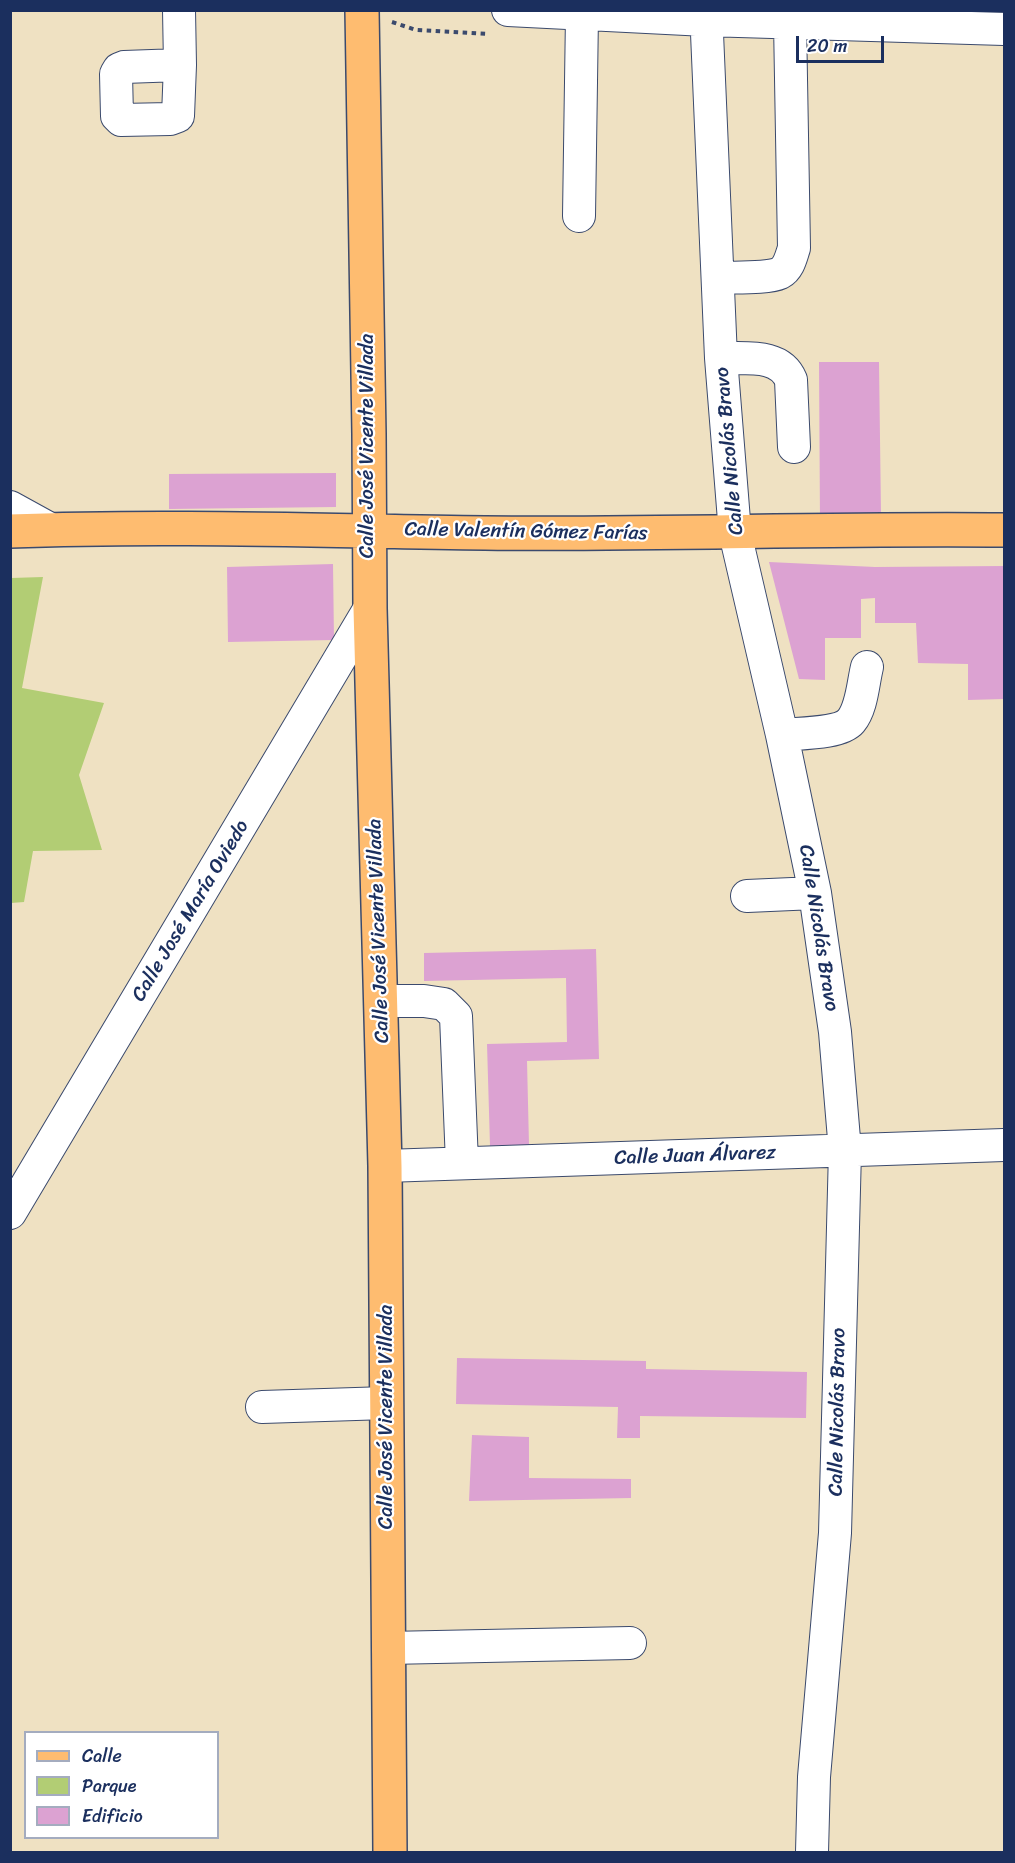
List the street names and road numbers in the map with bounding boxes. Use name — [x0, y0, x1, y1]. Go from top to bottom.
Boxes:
street label: Calle José Vicente Villada — [356, 334, 380, 558]
street label: Calle Nicolás Bravo — [711, 366, 749, 536]
street label: Calle Valentín Gómez Farías — [404, 518, 648, 546]
street label: Calle José María Oviedo — [127, 816, 255, 1006]
street label: Calle José Vicente Villada — [363, 818, 395, 1044]
street label: Calle Nicolás Bravo — [793, 843, 843, 1013]
street label: Calle Juan Álvarez — [614, 1141, 776, 1171]
street label: Calle José Vicente Villada — [375, 1305, 399, 1529]
street label: Calle Nicolás Bravo — [825, 1328, 851, 1496]

